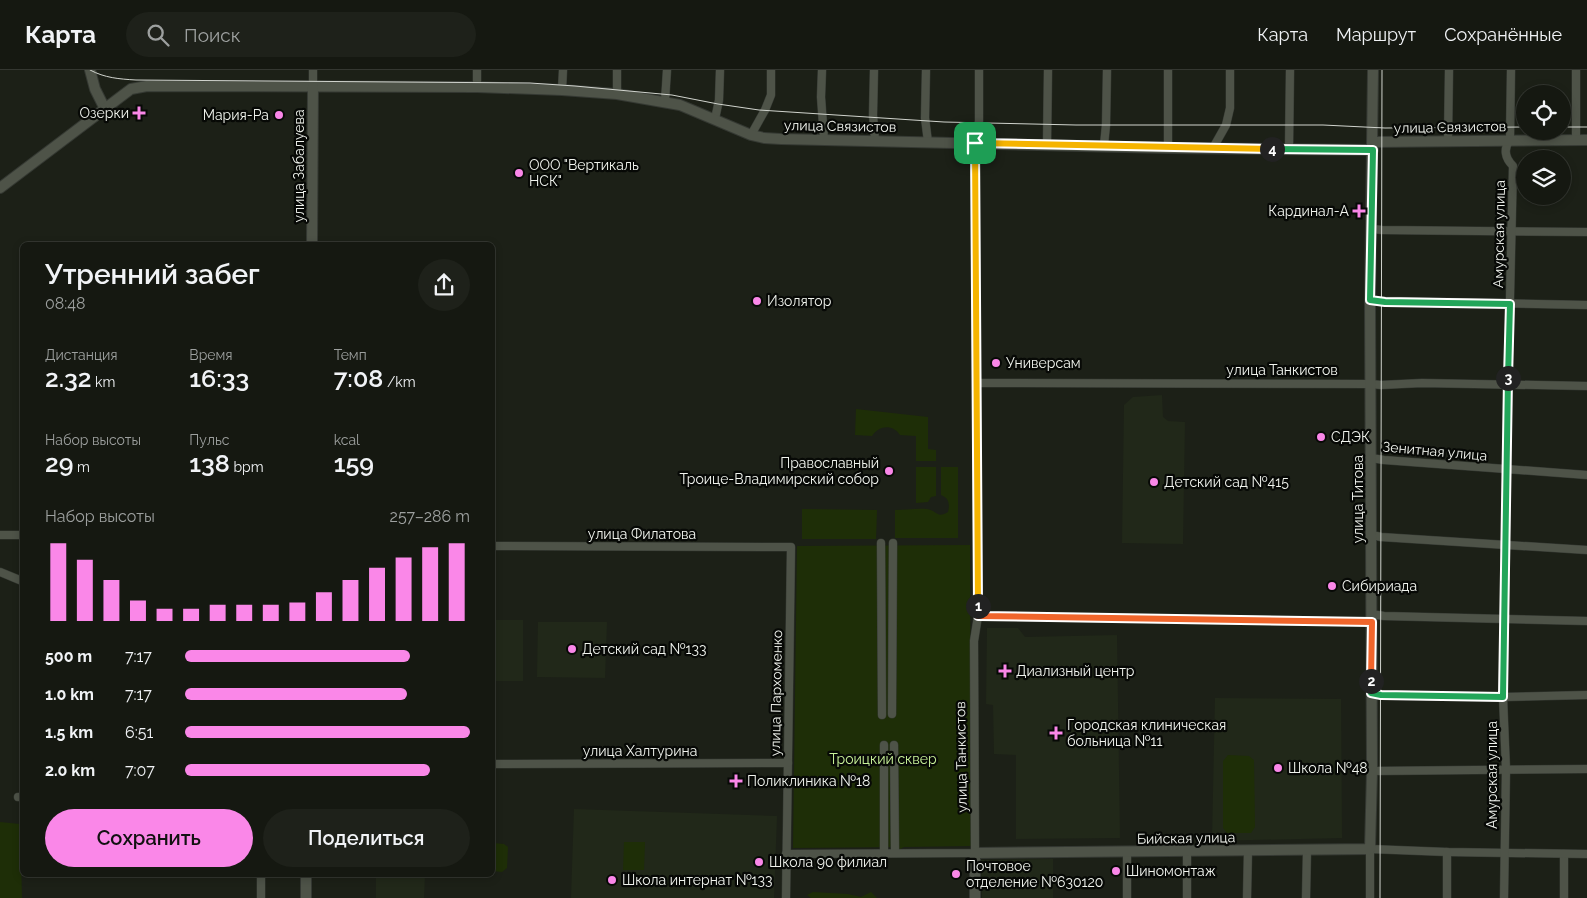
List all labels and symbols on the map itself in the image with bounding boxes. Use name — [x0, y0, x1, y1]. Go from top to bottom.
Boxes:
place label: Озерки — [80, 105, 129, 121]
marker: Озерки — [133, 107, 145, 119]
place label: Мария-Ра — [203, 107, 269, 123]
marker: Мария-Ра — [273, 109, 285, 121]
street label: улица Забалуева — [291, 109, 307, 223]
street label: улица Связистов — [784, 117, 896, 135]
street label: улица Связистов — [1394, 118, 1506, 136]
pin — [954, 122, 996, 164]
pin: 4 — [1260, 136, 1284, 162]
place label: ООО "Вертикаль НСК" — [529, 157, 639, 189]
marker: ООО "Вертикаль НСК" — [513, 167, 525, 179]
street label: Амурская улица — [1490, 180, 1508, 288]
place label: Кардинал-А — [1268, 203, 1350, 219]
marker: Кардинал-А — [1353, 205, 1365, 217]
place label: Изолятор — [767, 293, 832, 309]
marker: Изолятор — [751, 295, 763, 307]
place label: Универсам — [1006, 355, 1081, 371]
marker: Универсам — [990, 357, 1002, 369]
street label: улица Танкистов — [1226, 362, 1338, 378]
pin: 3 — [1496, 366, 1520, 390]
place label: СДЭК — [1331, 429, 1370, 445]
marker: СДЭК — [1315, 431, 1327, 443]
street label: Зенитная улица — [1382, 438, 1488, 464]
place label: Православный Троице-Владимирский собор — [679, 455, 879, 487]
street label: улица Титова — [1350, 455, 1366, 543]
marker: Православный Троице-Владимирский собор — [883, 465, 895, 477]
place label: Детский сад №415 — [1164, 474, 1289, 490]
marker: Детский сад №415 — [1148, 476, 1160, 488]
street label: улица Филатова — [588, 526, 696, 542]
place label: Сибириада — [1342, 578, 1417, 594]
marker: Сибириада — [1326, 580, 1338, 592]
pin: 1 — [966, 594, 990, 618]
street label: улица Пархоменко — [767, 630, 785, 756]
place label: Детский сад №133 — [582, 641, 706, 657]
marker: Детский сад №133 — [566, 643, 578, 655]
place label: Диализный центр — [1016, 663, 1135, 679]
marker: Диализный центр — [998, 664, 1012, 678]
pin: 2 — [1358, 668, 1384, 694]
street label: улица Танкистов — [952, 701, 970, 813]
place label: Городская клиническая больница №11 — [1067, 717, 1226, 749]
street label: Амурская улица — [1484, 721, 1500, 829]
marker: Городская клиническая больница №11 — [1049, 726, 1063, 740]
street label: улица Халтурина — [583, 743, 697, 759]
park label: Троицкий сквер — [829, 751, 937, 767]
place label: Школа №48 — [1288, 760, 1368, 776]
marker: Школа №48 — [1272, 762, 1284, 774]
place label: Поликлиника №18 — [747, 773, 870, 789]
marker: Поликлиника №18 — [729, 774, 743, 788]
street label: Бийская улица — [1137, 829, 1235, 847]
place label: Школа 90 филиал — [769, 854, 887, 870]
marker: Школа 90 филиал — [753, 856, 765, 868]
place label: Почтовое отделение №630120 — [966, 858, 1103, 890]
place label: Шиномонтаж — [1126, 863, 1216, 879]
marker: Шиномонтаж — [1110, 865, 1122, 877]
marker: Почтовое отделение №630120 — [950, 868, 962, 880]
place label: Школа интернат №133 — [622, 872, 773, 888]
marker: Школа интернат №133 — [606, 874, 618, 886]

